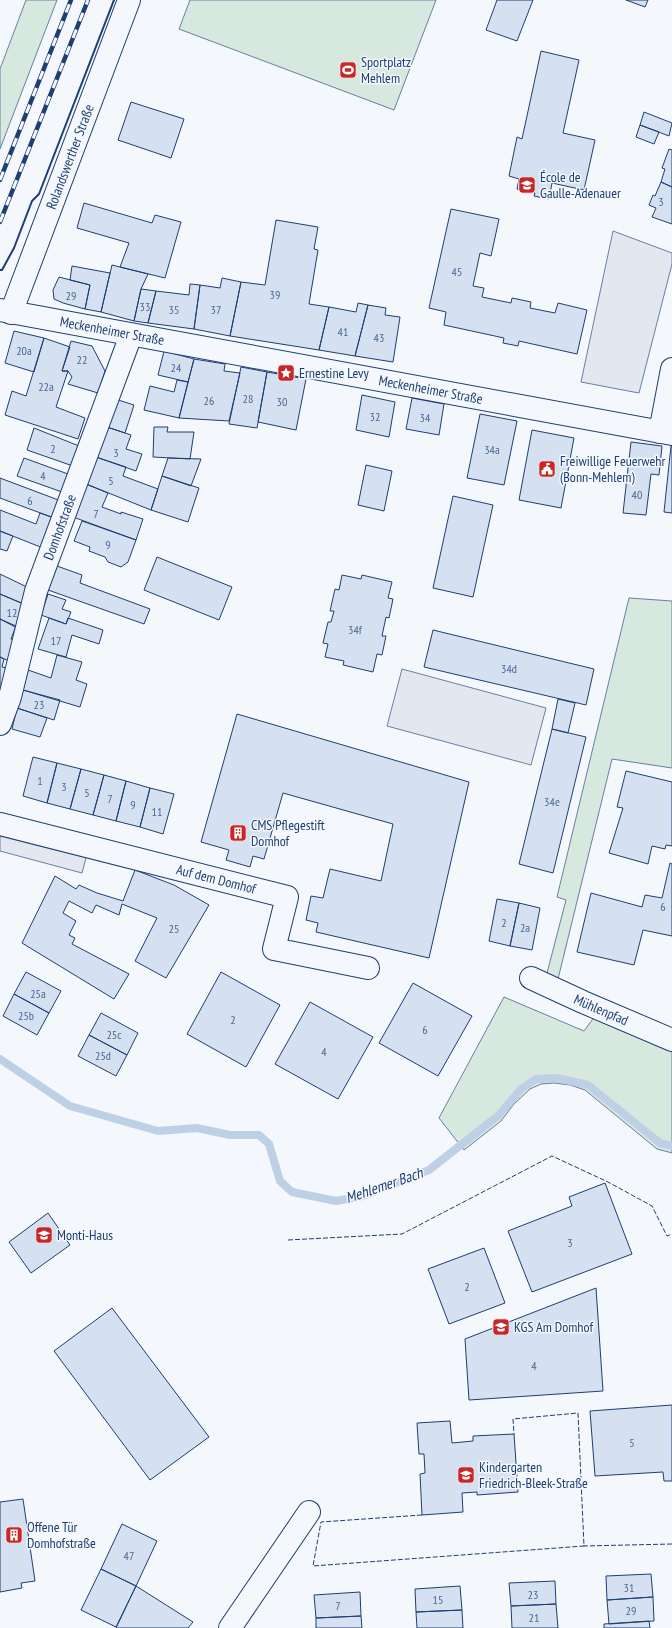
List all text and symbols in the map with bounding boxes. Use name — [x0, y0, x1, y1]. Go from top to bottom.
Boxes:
place label: Sportplatz Mehlem — [361, 53, 411, 87]
sports icon: Sportplatz Mehlem — [338, 60, 358, 80]
street label: Rolandswerther Straße — [42, 102, 98, 212]
place label: École de Gaulle-Adenauer — [540, 168, 621, 202]
school or university icon: École de Gaulle-Adenauer — [517, 175, 537, 195]
house number: 3 — [658, 194, 664, 209]
house number: 45 — [452, 264, 462, 279]
house number: 39 — [270, 287, 280, 302]
house number: 29 — [66, 288, 76, 303]
house number: 33 — [140, 299, 150, 314]
house number: 35 — [169, 302, 179, 317]
house number: 37 — [211, 302, 221, 317]
street label: Meckenheimer Straße — [59, 312, 166, 349]
house number: 41 — [338, 324, 348, 339]
house number: 43 — [374, 330, 384, 345]
house number: 20a — [16, 343, 32, 358]
house number: 22 — [77, 352, 87, 367]
house number: 24 — [171, 360, 182, 375]
place icon: Ernestine Levy — [276, 363, 296, 383]
place label: Ernestine Levy — [299, 364, 370, 382]
street label: Meckenheimer Straße — [377, 371, 484, 408]
house number: 22a — [38, 379, 54, 394]
house number: 28 — [243, 391, 253, 406]
house number: 26 — [204, 393, 214, 408]
house number: 30 — [277, 394, 287, 409]
house number: 32 — [370, 409, 380, 424]
house number: 34 — [420, 410, 431, 425]
house number: 2 — [50, 441, 56, 456]
house number: 34a — [484, 442, 500, 457]
house number: 3 — [113, 445, 119, 460]
place label: Freiwillige Feuerwehr (Bonn-Mehlem) — [560, 452, 665, 486]
public building icon: Freiwillige Feuerwehr (Bonn-Mehlem) — [537, 459, 557, 479]
house number: 4 — [40, 468, 46, 483]
house number: 5 — [108, 473, 114, 488]
house number: 40 — [632, 487, 642, 502]
street label: Domhofstraße — [39, 492, 80, 563]
house number: 6 — [27, 493, 33, 508]
house number: 7 — [93, 506, 99, 521]
house number: 9 — [105, 537, 111, 552]
house number: 12 — [7, 605, 17, 620]
house number: 34f — [348, 622, 363, 637]
house number: 17 — [51, 633, 61, 648]
house number: 34d — [501, 661, 517, 676]
house number: 23 — [34, 697, 44, 712]
house number: 1 — [37, 773, 43, 788]
house number: 3 — [61, 779, 67, 794]
house number: 5 — [84, 785, 90, 800]
house number: 7 — [107, 791, 113, 806]
house number: 34e — [544, 794, 560, 809]
house number: 9 — [130, 797, 136, 812]
house number: 11 — [152, 804, 162, 819]
place label: CMS Pflegestift Domhof — [251, 816, 325, 850]
building icon: CMS Pflegestift Domhof — [228, 823, 248, 843]
street label: Auf dem Domhof — [174, 860, 258, 898]
house number: 6 — [660, 899, 666, 914]
house number: 2 — [501, 915, 507, 930]
house number: 2a — [520, 920, 530, 935]
house number: 25 — [169, 921, 179, 936]
house number: 25a — [30, 986, 46, 1001]
street label: Mühlenpfad — [571, 990, 631, 1029]
house number: 25b — [18, 1008, 34, 1023]
house number: 2 — [230, 1012, 236, 1027]
house number: 6 — [422, 1022, 428, 1037]
house number: 25c — [106, 1027, 122, 1042]
house number: 4 — [321, 1044, 327, 1059]
house number: 25d — [95, 1048, 111, 1063]
water label: Mehlemer Bach — [343, 1162, 426, 1207]
school or university icon: Monti-Haus — [34, 1225, 54, 1245]
place label: Monti-Haus — [57, 1226, 113, 1244]
house number: 3 — [567, 1235, 573, 1250]
house number: 2 — [464, 1279, 470, 1294]
school or university icon: KGS Am Domhof — [491, 1317, 511, 1337]
place label: KGS Am Domhof — [514, 1318, 593, 1336]
house number: 4 — [531, 1358, 537, 1373]
house number: 5 — [629, 1435, 635, 1450]
place label: Kindergarten Friedrich-Bleek-Straße — [479, 1458, 588, 1492]
school or university icon: Kindergarten Friedrich-Bleek-Straße — [456, 1465, 476, 1485]
place label: Offene Tür Domhofstraße — [27, 1518, 96, 1552]
building icon: Offene Tür Domhofstraße — [4, 1525, 24, 1545]
house number: 47 — [124, 1548, 134, 1563]
house number: 31 — [624, 1580, 634, 1595]
house number: 23 — [528, 1587, 538, 1602]
house number: 15 — [433, 1592, 443, 1607]
house number: 7 — [335, 1598, 341, 1613]
house number: 29 — [626, 1603, 636, 1618]
house number: 21 — [529, 1610, 539, 1625]

